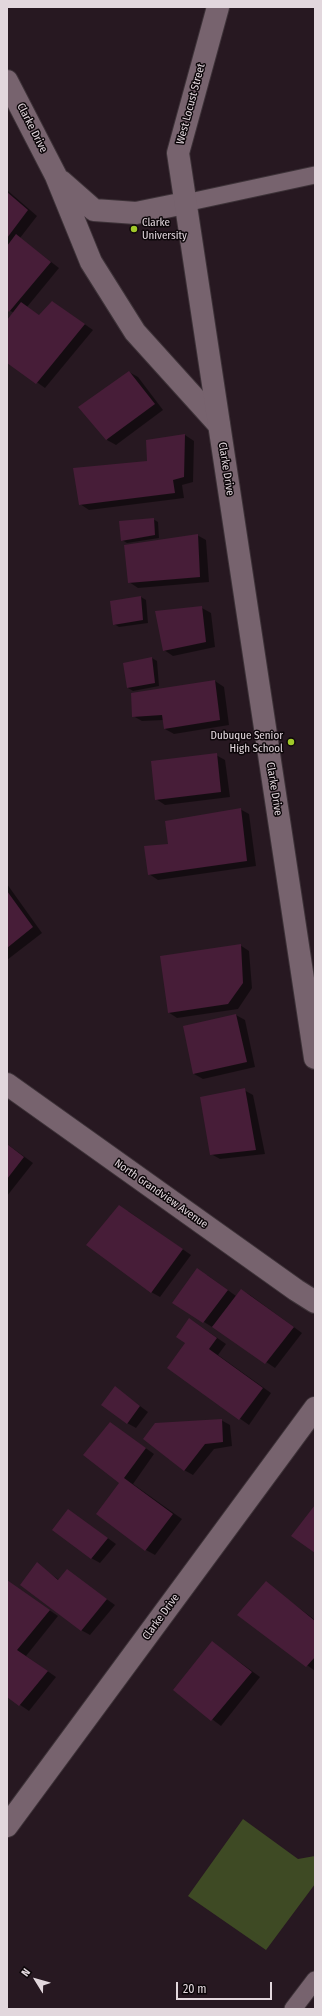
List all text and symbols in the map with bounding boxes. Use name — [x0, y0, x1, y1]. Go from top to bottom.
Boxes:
street label: West Locust Street — [174, 62, 208, 146]
street label: Clarke Drive — [14, 101, 50, 155]
place label: Clarke University — [142, 216, 187, 242]
marker: Clarke University — [129, 224, 139, 234]
street label: Clarke Drive — [215, 441, 237, 497]
place label: Dubuque Senior High School — [210, 729, 283, 755]
marker: Dubuque Senior High School — [286, 737, 296, 747]
street label: Clarke Drive — [263, 761, 285, 817]
street label: North Grandview Avenue — [112, 1157, 210, 1231]
street label: Clarke Drive — [140, 1591, 182, 1643]
north arrow — [16, 1960, 56, 2000]
text: N — [19, 1966, 33, 1979]
scale bar — [178, 1974, 274, 2000]
text: 20 m — [183, 1982, 207, 1996]

